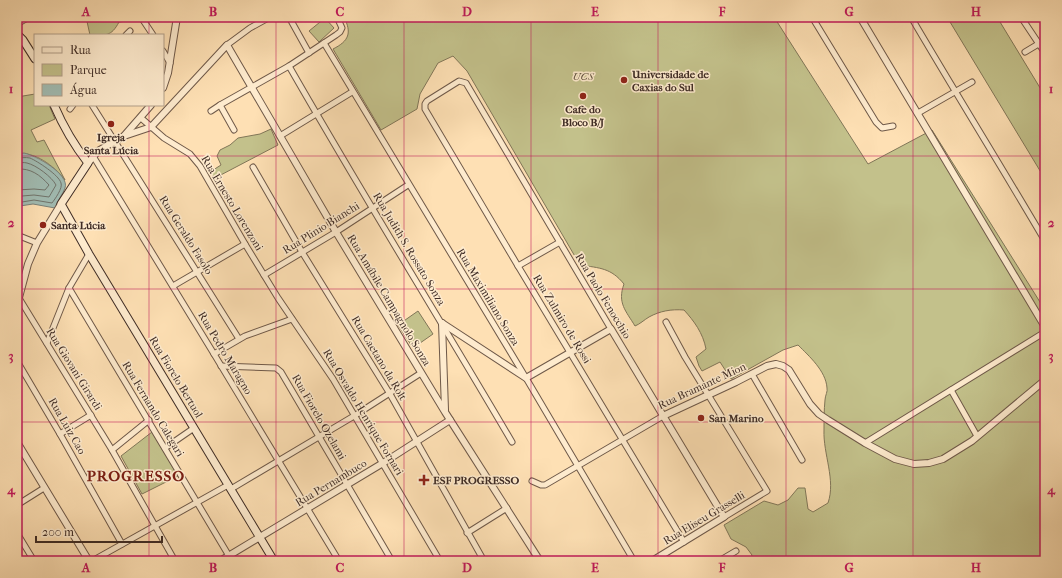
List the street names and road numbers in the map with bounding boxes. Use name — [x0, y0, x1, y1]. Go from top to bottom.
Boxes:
street label: Rua Ernesto Lorenzoni — [198, 153, 266, 254]
street label: Rua Judith S. Rossato Sonza — [370, 190, 448, 309]
street label: Rua Geraldo Fasolo — [157, 193, 216, 277]
street label: Rua Plinio Bianchi — [280, 199, 362, 257]
street label: Rua Amábile Campagnolo Sonza — [344, 232, 434, 369]
street label: Rua Maximiliano Sonza — [454, 246, 523, 349]
street label: Rua Paolo Fenocchio — [572, 251, 634, 341]
street label: Rua Zulmiro de Rossi — [530, 272, 594, 367]
street label: Rua Pedro Maragno — [195, 309, 255, 397]
street label: Rua Caetano da Rolt — [349, 313, 409, 403]
street label: Rua Giovani Girardi — [43, 325, 105, 413]
street label: Rua Fiorelo Bertuol — [147, 334, 205, 420]
street label: Rua Osvaldo Henrique Fornari — [320, 347, 406, 478]
street label: Rua Fernando Calegari — [119, 359, 187, 460]
street label: Rua Bramante Mion — [656, 360, 749, 412]
street label: Rua Fiorelo Ozelami — [289, 372, 349, 463]
street label: Rua Luiz Cao — [46, 396, 89, 457]
street label: Rua Pernambuco — [293, 456, 369, 509]
street label: Rua Eliseu Grasselli — [661, 488, 748, 548]

